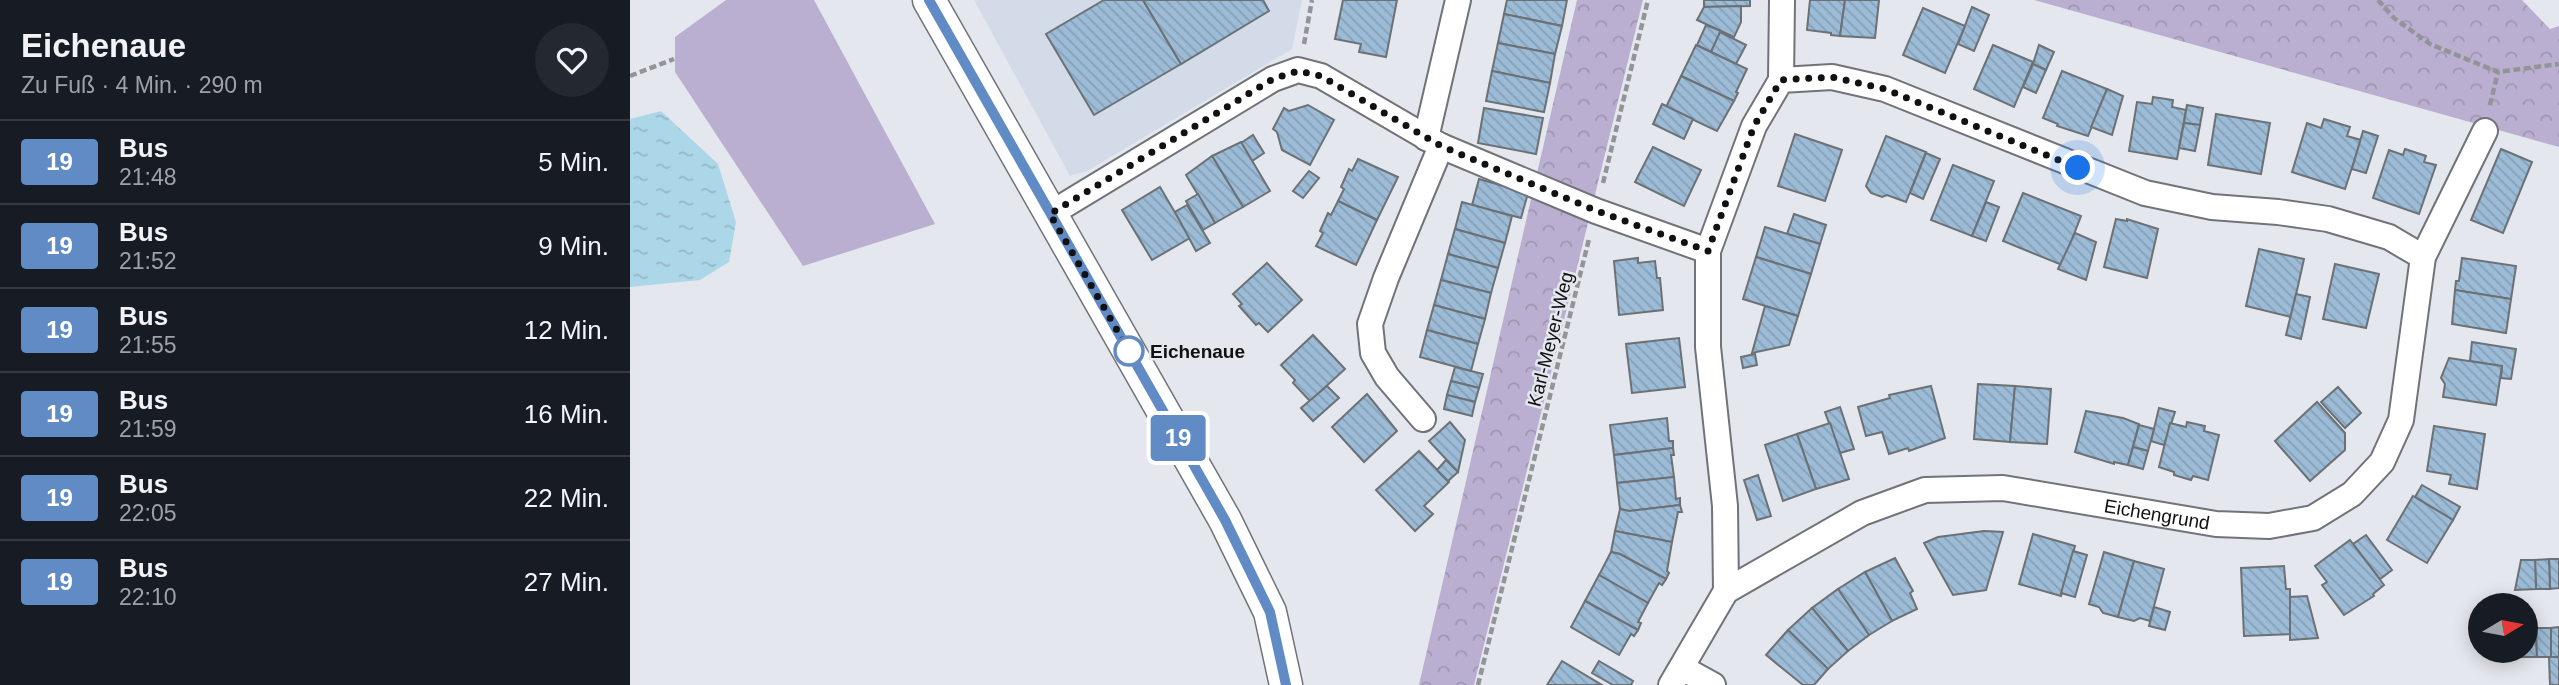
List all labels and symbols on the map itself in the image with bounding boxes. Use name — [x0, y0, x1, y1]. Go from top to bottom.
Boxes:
your location — [2060, 150, 2095, 185]
street label: Karl-Meyer-Weg — [1524, 270, 1577, 409]
marker: Eichenaue — [1114, 336, 1144, 366]
place label: Eichenaue — [1150, 341, 1245, 362]
line badge: 19 — [1146, 415, 1210, 461]
street label: Eichengrund — [2103, 495, 2211, 534]
north arrow — [2468, 593, 2538, 663]

